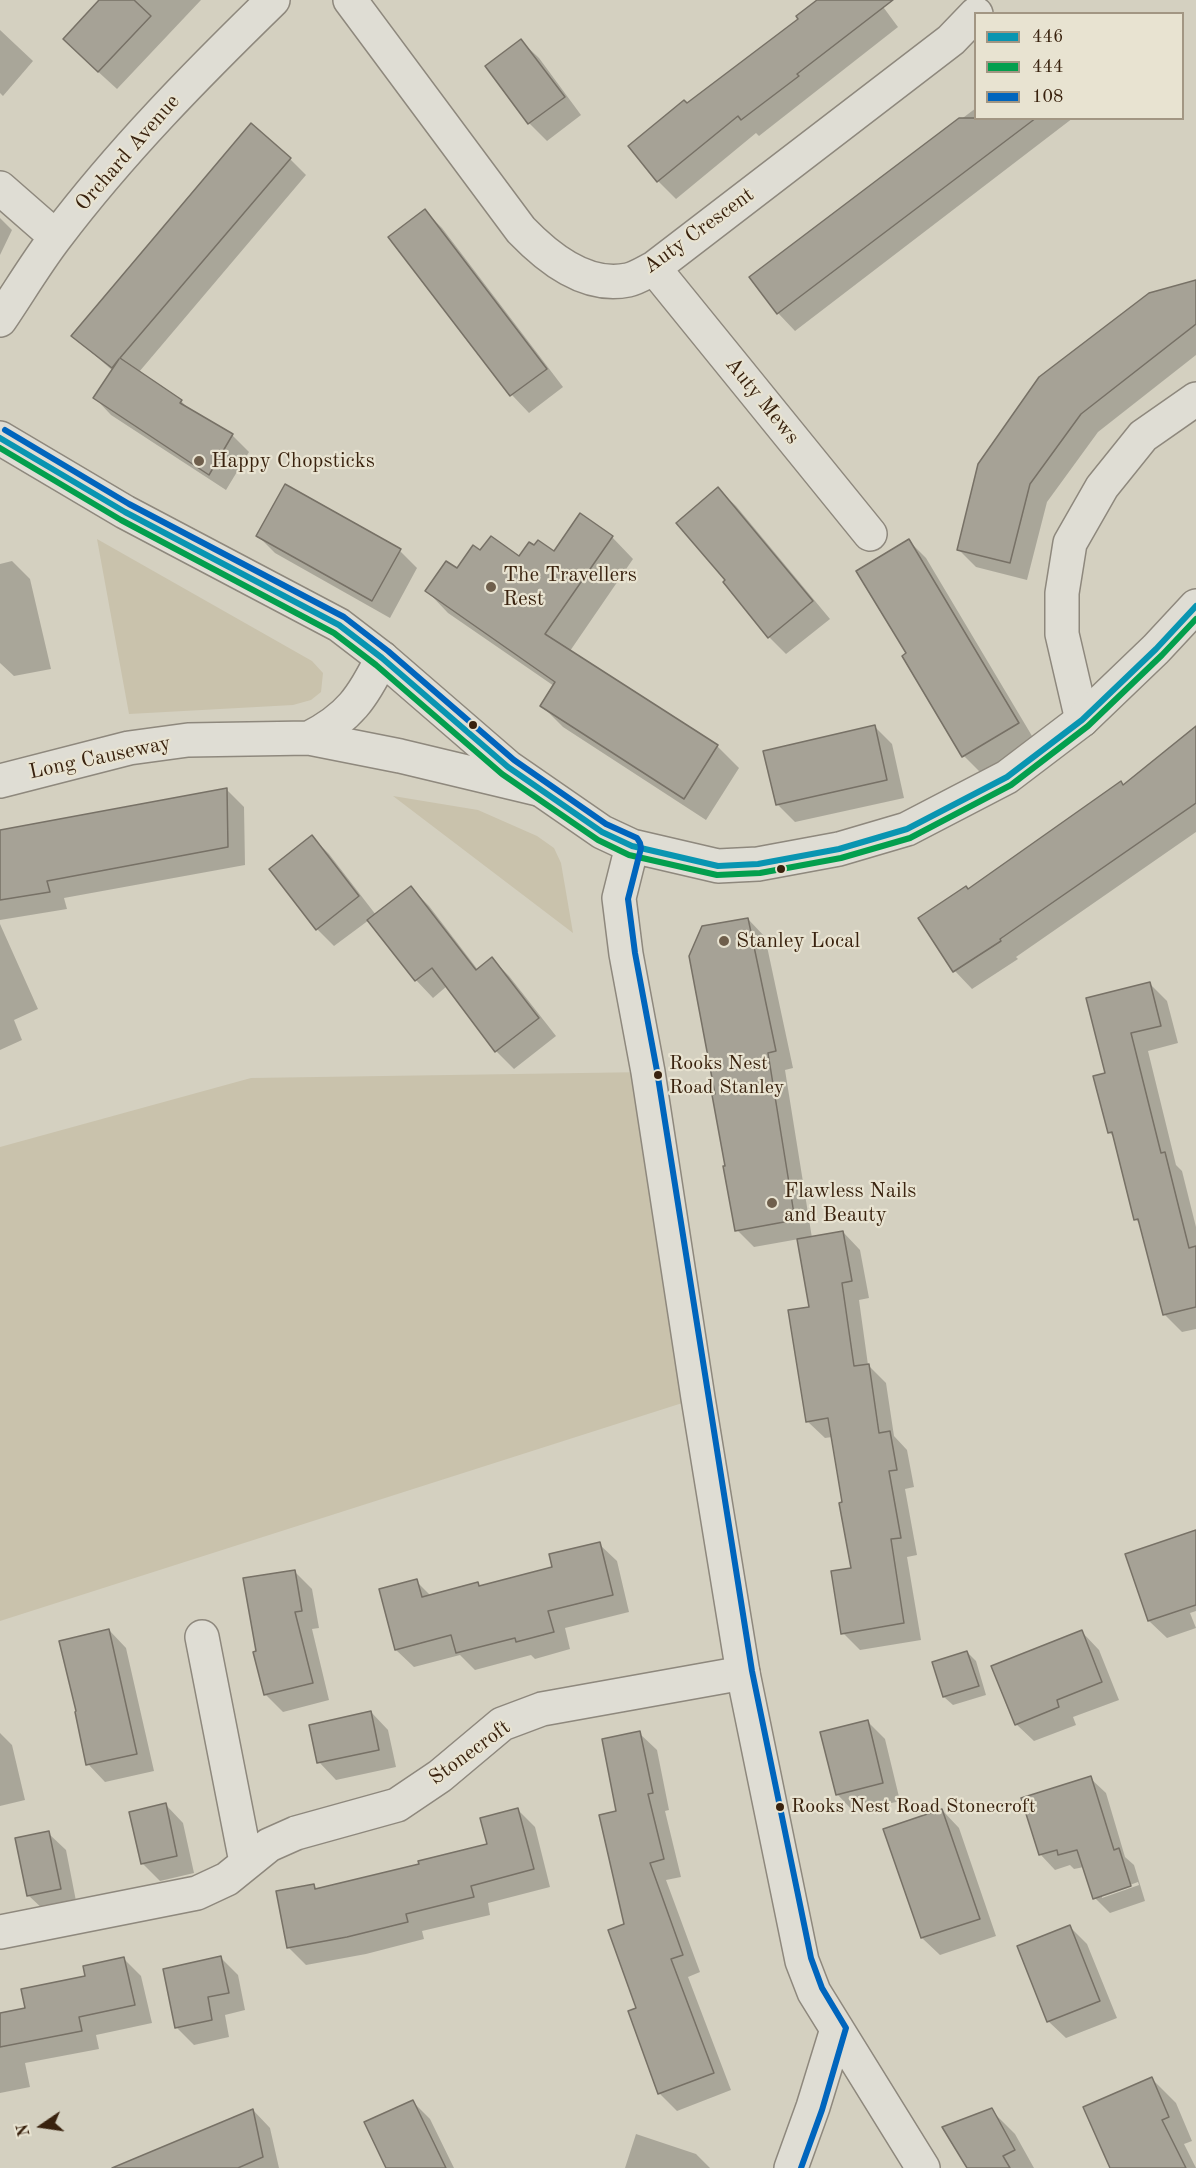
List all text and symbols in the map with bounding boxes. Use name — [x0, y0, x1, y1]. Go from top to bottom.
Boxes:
legend — [974, 12, 1184, 120]
text: 446 — [1032, 28, 1063, 46]
text: 444 — [1032, 58, 1063, 76]
text: 108 — [1032, 88, 1063, 106]
street label: Orchard Avenue — [70, 89, 186, 217]
street label: Auty Crescent — [639, 182, 759, 280]
street label: Auty Mews — [719, 353, 805, 449]
place label: Happy Chopsticks — [211, 448, 375, 474]
marker: Happy Chopsticks — [192, 454, 206, 468]
place label: The Travellers Rest — [503, 562, 637, 612]
marker: The Travellers Rest — [484, 580, 498, 594]
unlabelled marker — [467, 719, 479, 731]
street label: Long Causeway — [27, 731, 173, 785]
unlabelled marker — [775, 863, 787, 875]
place label: Stanley Local — [736, 928, 860, 954]
marker: Stanley Local — [717, 934, 731, 948]
place label: Rooks Nest Road Stanley — [669, 1052, 784, 1099]
marker: Rooks Nest Road Stanley — [652, 1069, 664, 1081]
place label: Flawless Nails and Beauty — [784, 1178, 916, 1228]
marker: Flawless Nails and Beauty — [765, 1196, 779, 1210]
street label: Stonecroft — [424, 1715, 516, 1791]
place label: Rooks Nest Road Stonecroft — [791, 1795, 1036, 1819]
marker: Rooks Nest Road Stonecroft — [774, 1801, 786, 1813]
north arrow — [12, 2096, 72, 2156]
text: N — [15, 2122, 34, 2138]

